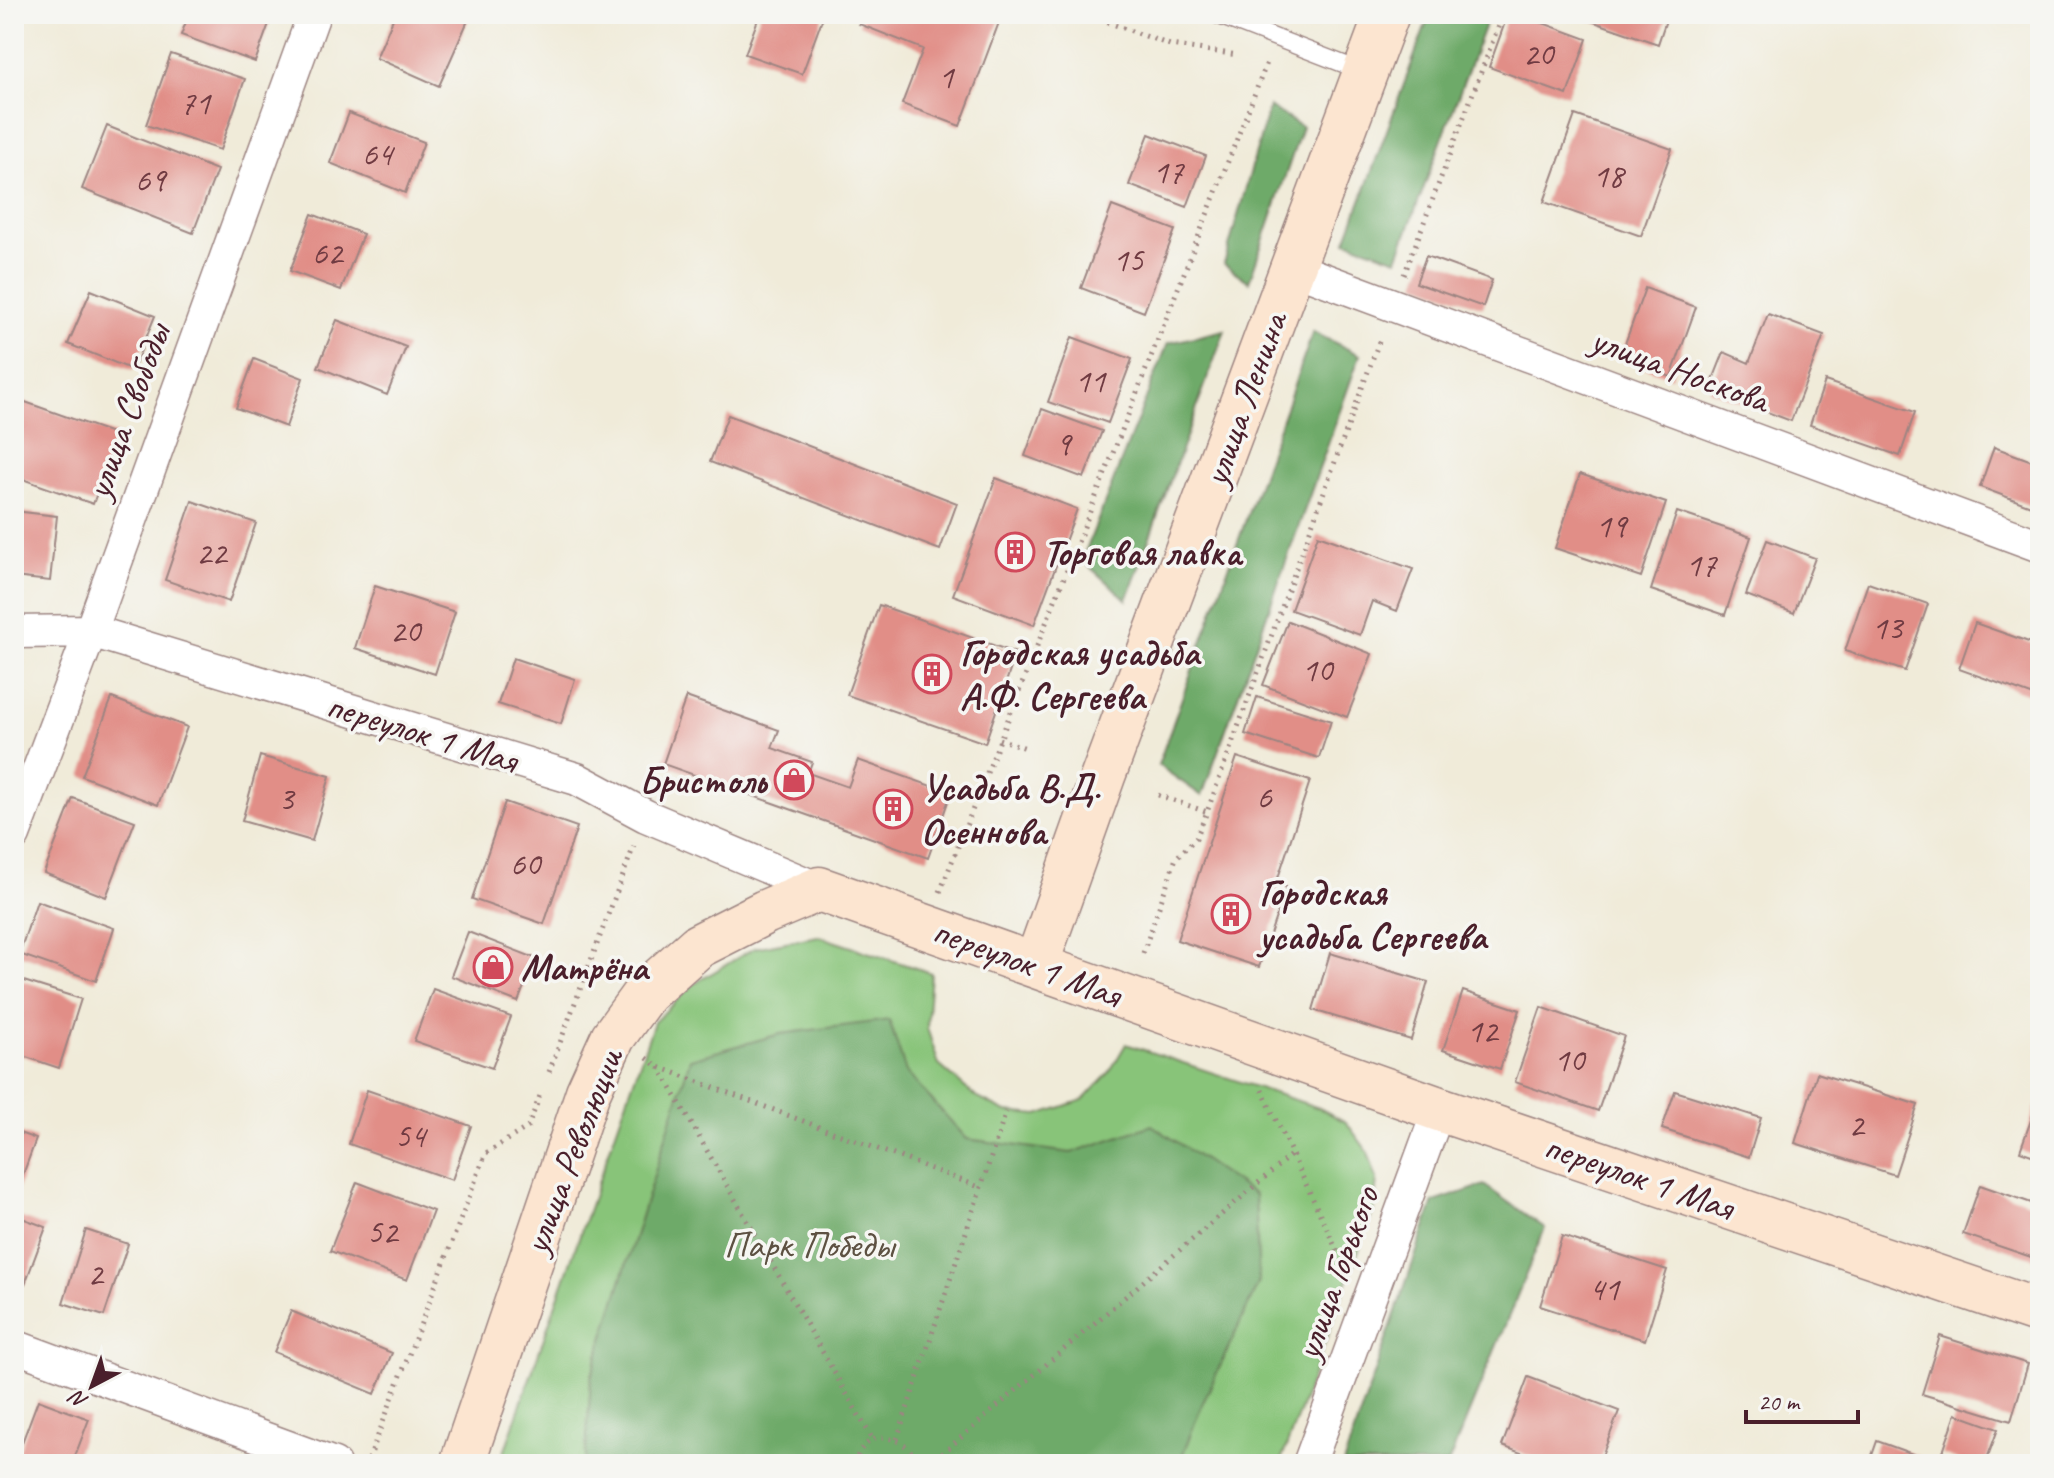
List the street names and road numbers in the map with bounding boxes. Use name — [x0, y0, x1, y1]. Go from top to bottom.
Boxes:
street label: улица Ленина — [1191, 303, 1299, 494]
street label: улица Свободы — [73, 314, 182, 507]
street label: улица Носкова — [1583, 315, 1778, 424]
street label: переулок 1 Мая — [321, 681, 526, 785]
street label: переулок 1 Мая — [926, 907, 1130, 1019]
street label: улица Революции — [511, 1040, 634, 1262]
street label: переулок 1 Мая — [1538, 1122, 1742, 1232]
street label: улица Горького — [1283, 1179, 1390, 1368]

